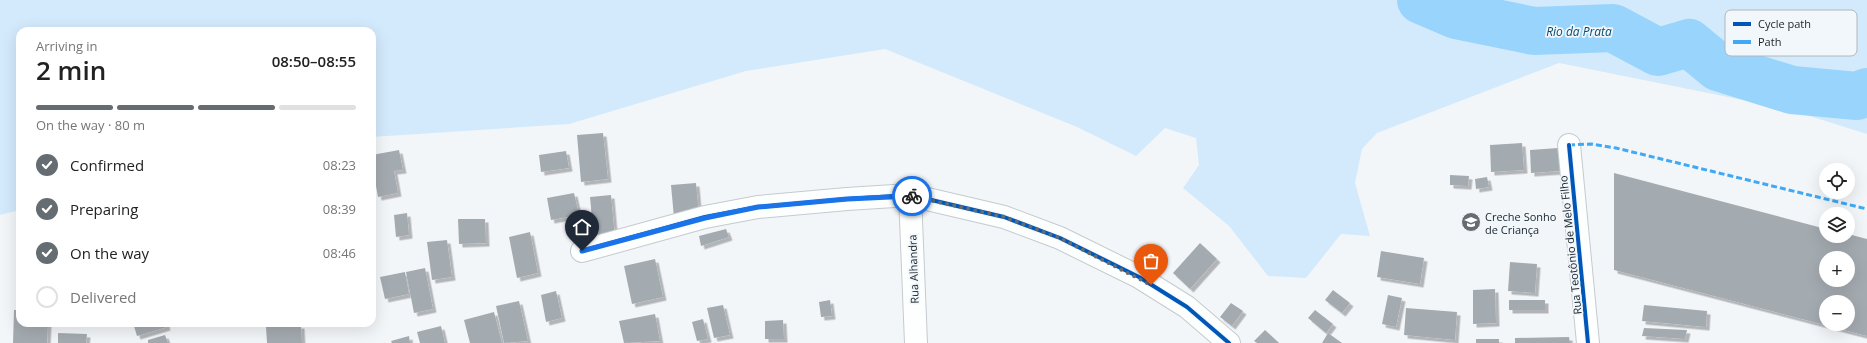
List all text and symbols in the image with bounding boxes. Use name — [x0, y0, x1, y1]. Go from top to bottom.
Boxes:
legend — [1725, 10, 1857, 56]
text: Cycle path — [1758, 16, 1811, 31]
water label: Rio da Prata — [1546, 23, 1612, 40]
text: Path — [1758, 34, 1781, 49]
text: Arriving in — [36, 37, 98, 55]
text: 08:50–08:55 — [272, 51, 356, 71]
text: 2 min — [36, 52, 106, 88]
text: On the way · 80 m — [36, 116, 145, 134]
icon: check — [36, 154, 58, 176]
text: Confirmed — [70, 155, 144, 175]
text: 08:23 — [323, 156, 356, 174]
map controls — [1819, 163, 1855, 331]
button: locate — [1819, 163, 1855, 199]
street label: Rua Teotônio de Melo Filho — [1555, 174, 1585, 315]
courier — [892, 176, 932, 216]
icon: bike — [901, 185, 923, 207]
icon: check — [36, 198, 58, 220]
text: Preparing — [70, 199, 138, 219]
text: 08:39 — [323, 200, 356, 218]
button: layers — [1819, 207, 1855, 243]
place label: Creche Sonho de Criança — [1485, 209, 1557, 237]
pin — [565, 210, 599, 251]
school or university icon: Creche Sonho de Criança — [1460, 211, 1482, 233]
icon: home — [571, 216, 593, 238]
street label: Rua Alhandra — [904, 234, 922, 304]
icon: check — [36, 242, 58, 264]
text: On the way — [70, 243, 149, 263]
text: 08:46 — [323, 244, 356, 262]
pin — [1134, 244, 1168, 285]
icon: bag — [1140, 250, 1162, 272]
button: + — [1819, 251, 1855, 287]
text: Delivered — [70, 287, 137, 307]
button: − — [1819, 295, 1855, 331]

